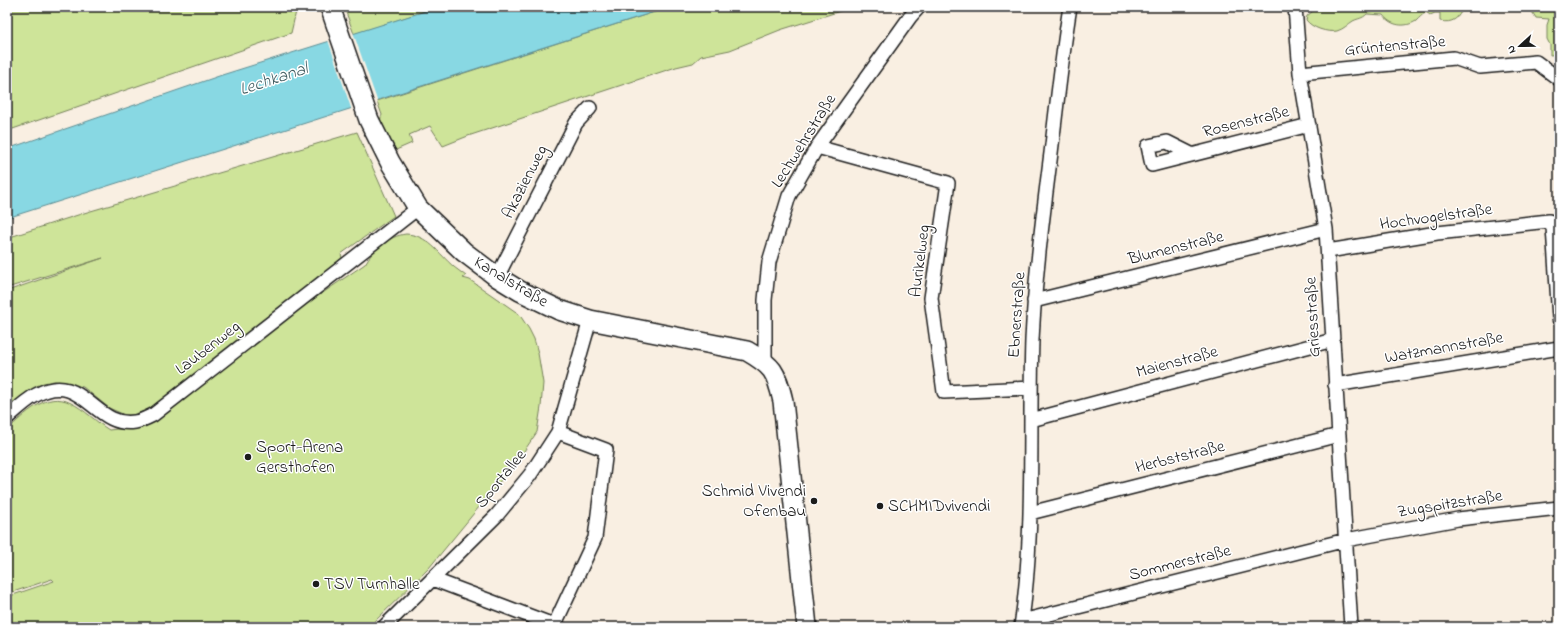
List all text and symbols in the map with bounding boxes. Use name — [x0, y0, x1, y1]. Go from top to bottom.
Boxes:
north arrow — [1500, 26, 1540, 66]
street label: Grüntenstraße — [1344, 29, 1447, 63]
text: N — [1503, 43, 1520, 56]
water label: Lechkanal — [236, 56, 313, 103]
street label: Lechwehrstraße — [765, 89, 843, 193]
street label: Rosenstraße — [1200, 99, 1292, 145]
street label: Akazienweg — [496, 141, 556, 224]
street label: Hochvogelstraße — [1378, 197, 1494, 239]
street label: Aurikelweg — [903, 223, 939, 299]
street label: Blumenstraße — [1125, 224, 1227, 272]
street label: Kanalstraße — [469, 250, 553, 314]
street label: Ebnerstraße — [1002, 271, 1032, 359]
street label: Griesstraße — [1298, 276, 1328, 358]
street label: Laubenweg — [170, 315, 247, 383]
street label: Watzmannstraße — [1383, 325, 1505, 371]
street label: Maienstraße — [1133, 339, 1221, 385]
street label: Herbststraße — [1133, 434, 1228, 480]
place label: Sport-Arena Gersthofen — [256, 435, 343, 480]
street label: Sportallee — [469, 444, 533, 514]
marker: Sport-Arena Gersthofen — [243, 452, 253, 462]
place label: Schmid Vivendi Ofenbau — [702, 479, 806, 524]
street label: Zugspitzstraße — [1396, 483, 1505, 527]
place label: SCHMIDvivendi — [888, 494, 990, 519]
marker: Schmid Vivendi Ofenbau — [809, 496, 819, 506]
marker: SCHMIDvivendi — [875, 501, 885, 511]
street label: Sommerstraße — [1126, 538, 1234, 588]
place label: TSV Turnhalle — [324, 572, 420, 597]
marker: TSV Turnhalle — [311, 579, 321, 589]

